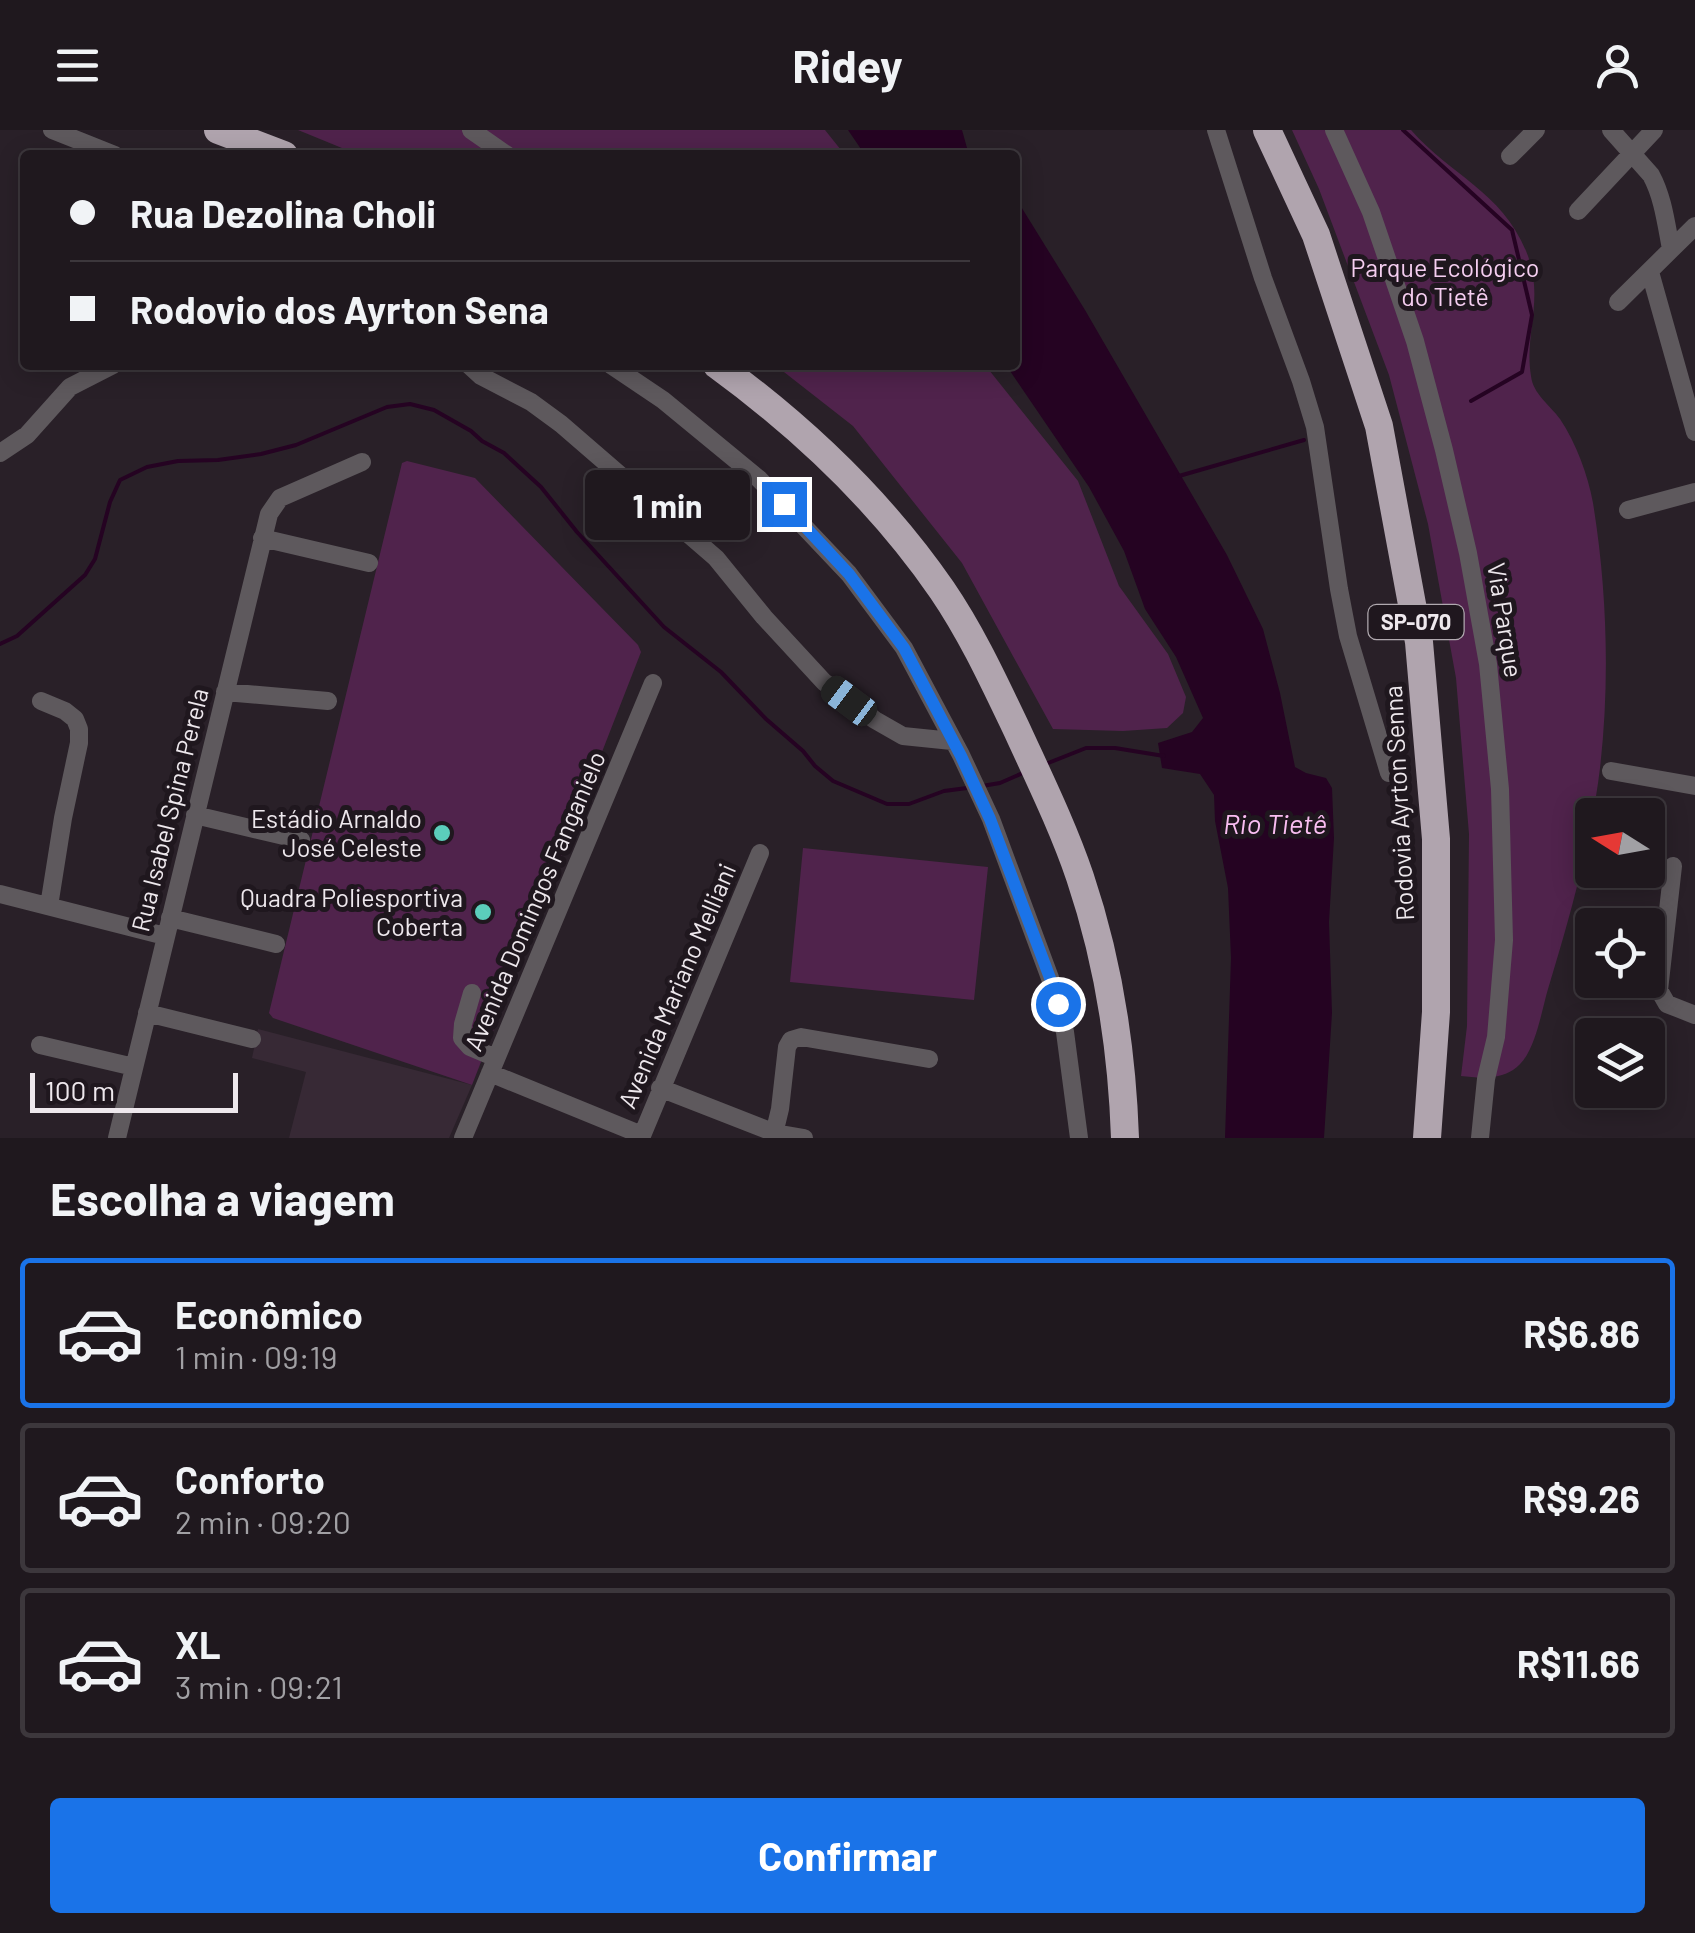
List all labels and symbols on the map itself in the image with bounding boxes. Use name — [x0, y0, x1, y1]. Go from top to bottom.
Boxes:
park label: Parque Ecológico do Tietê — [1351, 252, 1539, 311]
callout: 1 min — [584, 469, 749, 539]
route end — [762, 482, 807, 527]
street label: Via Parque — [1482, 560, 1530, 679]
road number: SP-070 — [1368, 605, 1464, 639]
car — [816, 671, 882, 731]
street label: Rua Isabel Spina Perela — [124, 685, 214, 935]
street label: Rodovia Ayrton Senna — [1377, 685, 1419, 921]
street label: Avenida Domingos Fanganielo — [457, 746, 611, 1055]
north arrow — [1575, 798, 1665, 888]
place label: Estádio Arnaldo José Celeste — [251, 803, 422, 862]
water label: Rio Tietê — [1223, 806, 1327, 840]
marker: Estádio Arnaldo José Celeste — [431, 822, 453, 844]
street label: Avenida Mariano Melliani — [611, 859, 741, 1113]
place label: Quadra Poliesportiva Coberta — [240, 882, 463, 941]
marker: Quadra Poliesportiva Coberta — [472, 901, 494, 923]
route start — [1036, 982, 1081, 1027]
scale bar — [30, 1068, 238, 1113]

